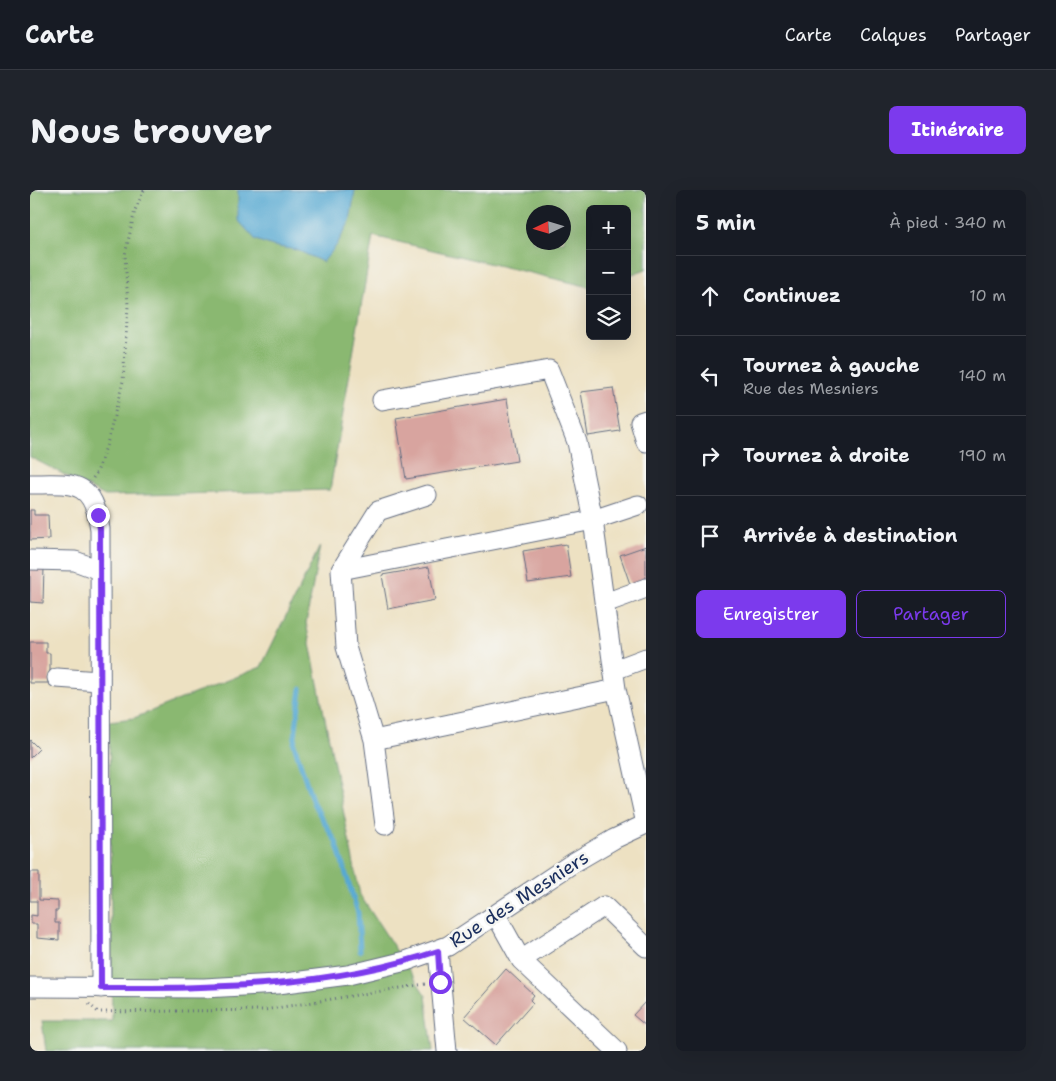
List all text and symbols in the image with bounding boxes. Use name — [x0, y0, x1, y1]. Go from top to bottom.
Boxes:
text: Carte — [25, 19, 94, 51]
text: Carte — [785, 23, 832, 47]
text: Calques — [860, 23, 927, 47]
text: Partager — [955, 23, 1031, 47]
button: Itinéraire — [889, 106, 1026, 154]
text: Nous trouver — [30, 107, 272, 154]
north arrow — [526, 205, 571, 250]
map controls — [586, 205, 631, 340]
button: + — [586, 205, 631, 250]
text: 5 min — [696, 209, 756, 237]
text: À pied · 340 m — [889, 212, 1006, 233]
button: − — [586, 250, 631, 295]
icon: ahead — [696, 282, 724, 310]
text: Continuez — [743, 283, 841, 308]
text: 10 m — [969, 285, 1006, 306]
button: layers — [586, 295, 631, 340]
text: Tournez à gauche — [743, 353, 920, 378]
icon: left — [696, 362, 724, 390]
text: 140 m — [959, 365, 1006, 386]
text: Rue des Mesniers — [743, 378, 879, 399]
icon: right — [696, 442, 724, 470]
text: Tournez à droite — [743, 443, 910, 468]
text: 190 m — [959, 445, 1006, 466]
route end — [87, 504, 110, 527]
icon: arrive — [696, 522, 724, 550]
text: Arrivée à destination — [743, 523, 957, 548]
button: Enregistrer — [696, 590, 846, 638]
button: Partager — [856, 590, 1006, 638]
street label: Rue des Mesniers — [445, 845, 593, 953]
route start — [429, 971, 452, 994]

